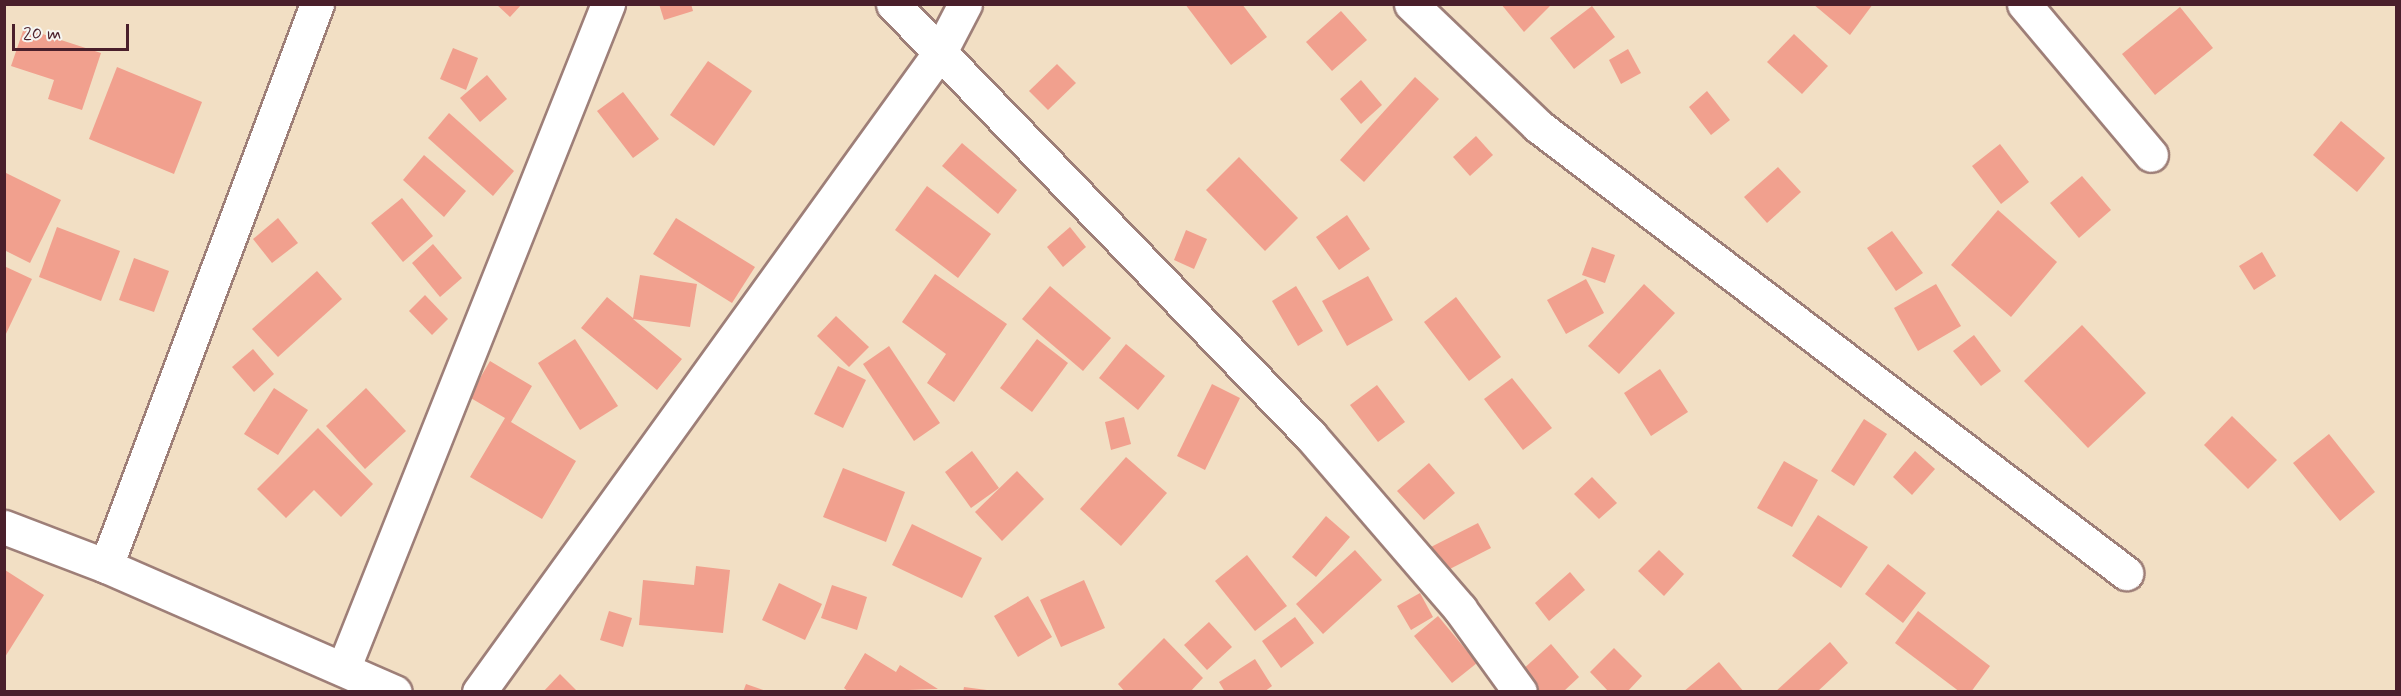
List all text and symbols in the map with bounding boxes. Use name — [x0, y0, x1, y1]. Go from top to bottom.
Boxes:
scale bar — [15, 12, 132, 50]
text: 20 m — [23, 22, 61, 46]

